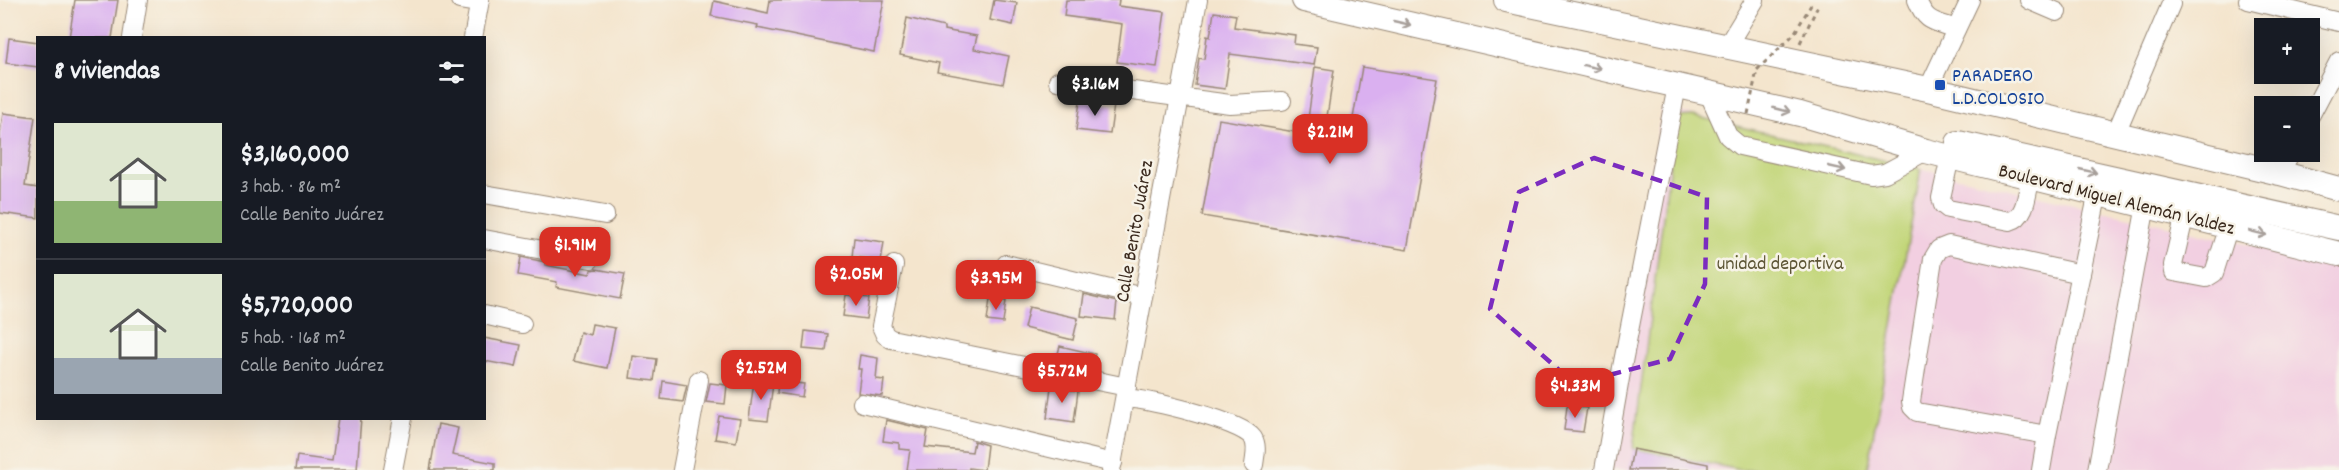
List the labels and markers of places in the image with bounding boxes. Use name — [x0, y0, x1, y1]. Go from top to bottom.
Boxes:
place label: PARADERO L.D.COLOSIO — [1952, 63, 2045, 114]
pin: $3.16M — [1046, 66, 1144, 117]
marker: PARADERO L.D.COLOSIO — [1933, 78, 1947, 92]
pin: $2.21M — [1281, 114, 1379, 165]
pin: $1.91M — [526, 227, 624, 278]
pin: $2.05M — [807, 256, 905, 307]
pin: $3.95M — [947, 260, 1045, 311]
pin: $2.52M — [712, 350, 810, 401]
pin: $5.72M — [1013, 353, 1111, 404]
pin: $4.33M — [1526, 368, 1624, 419]

